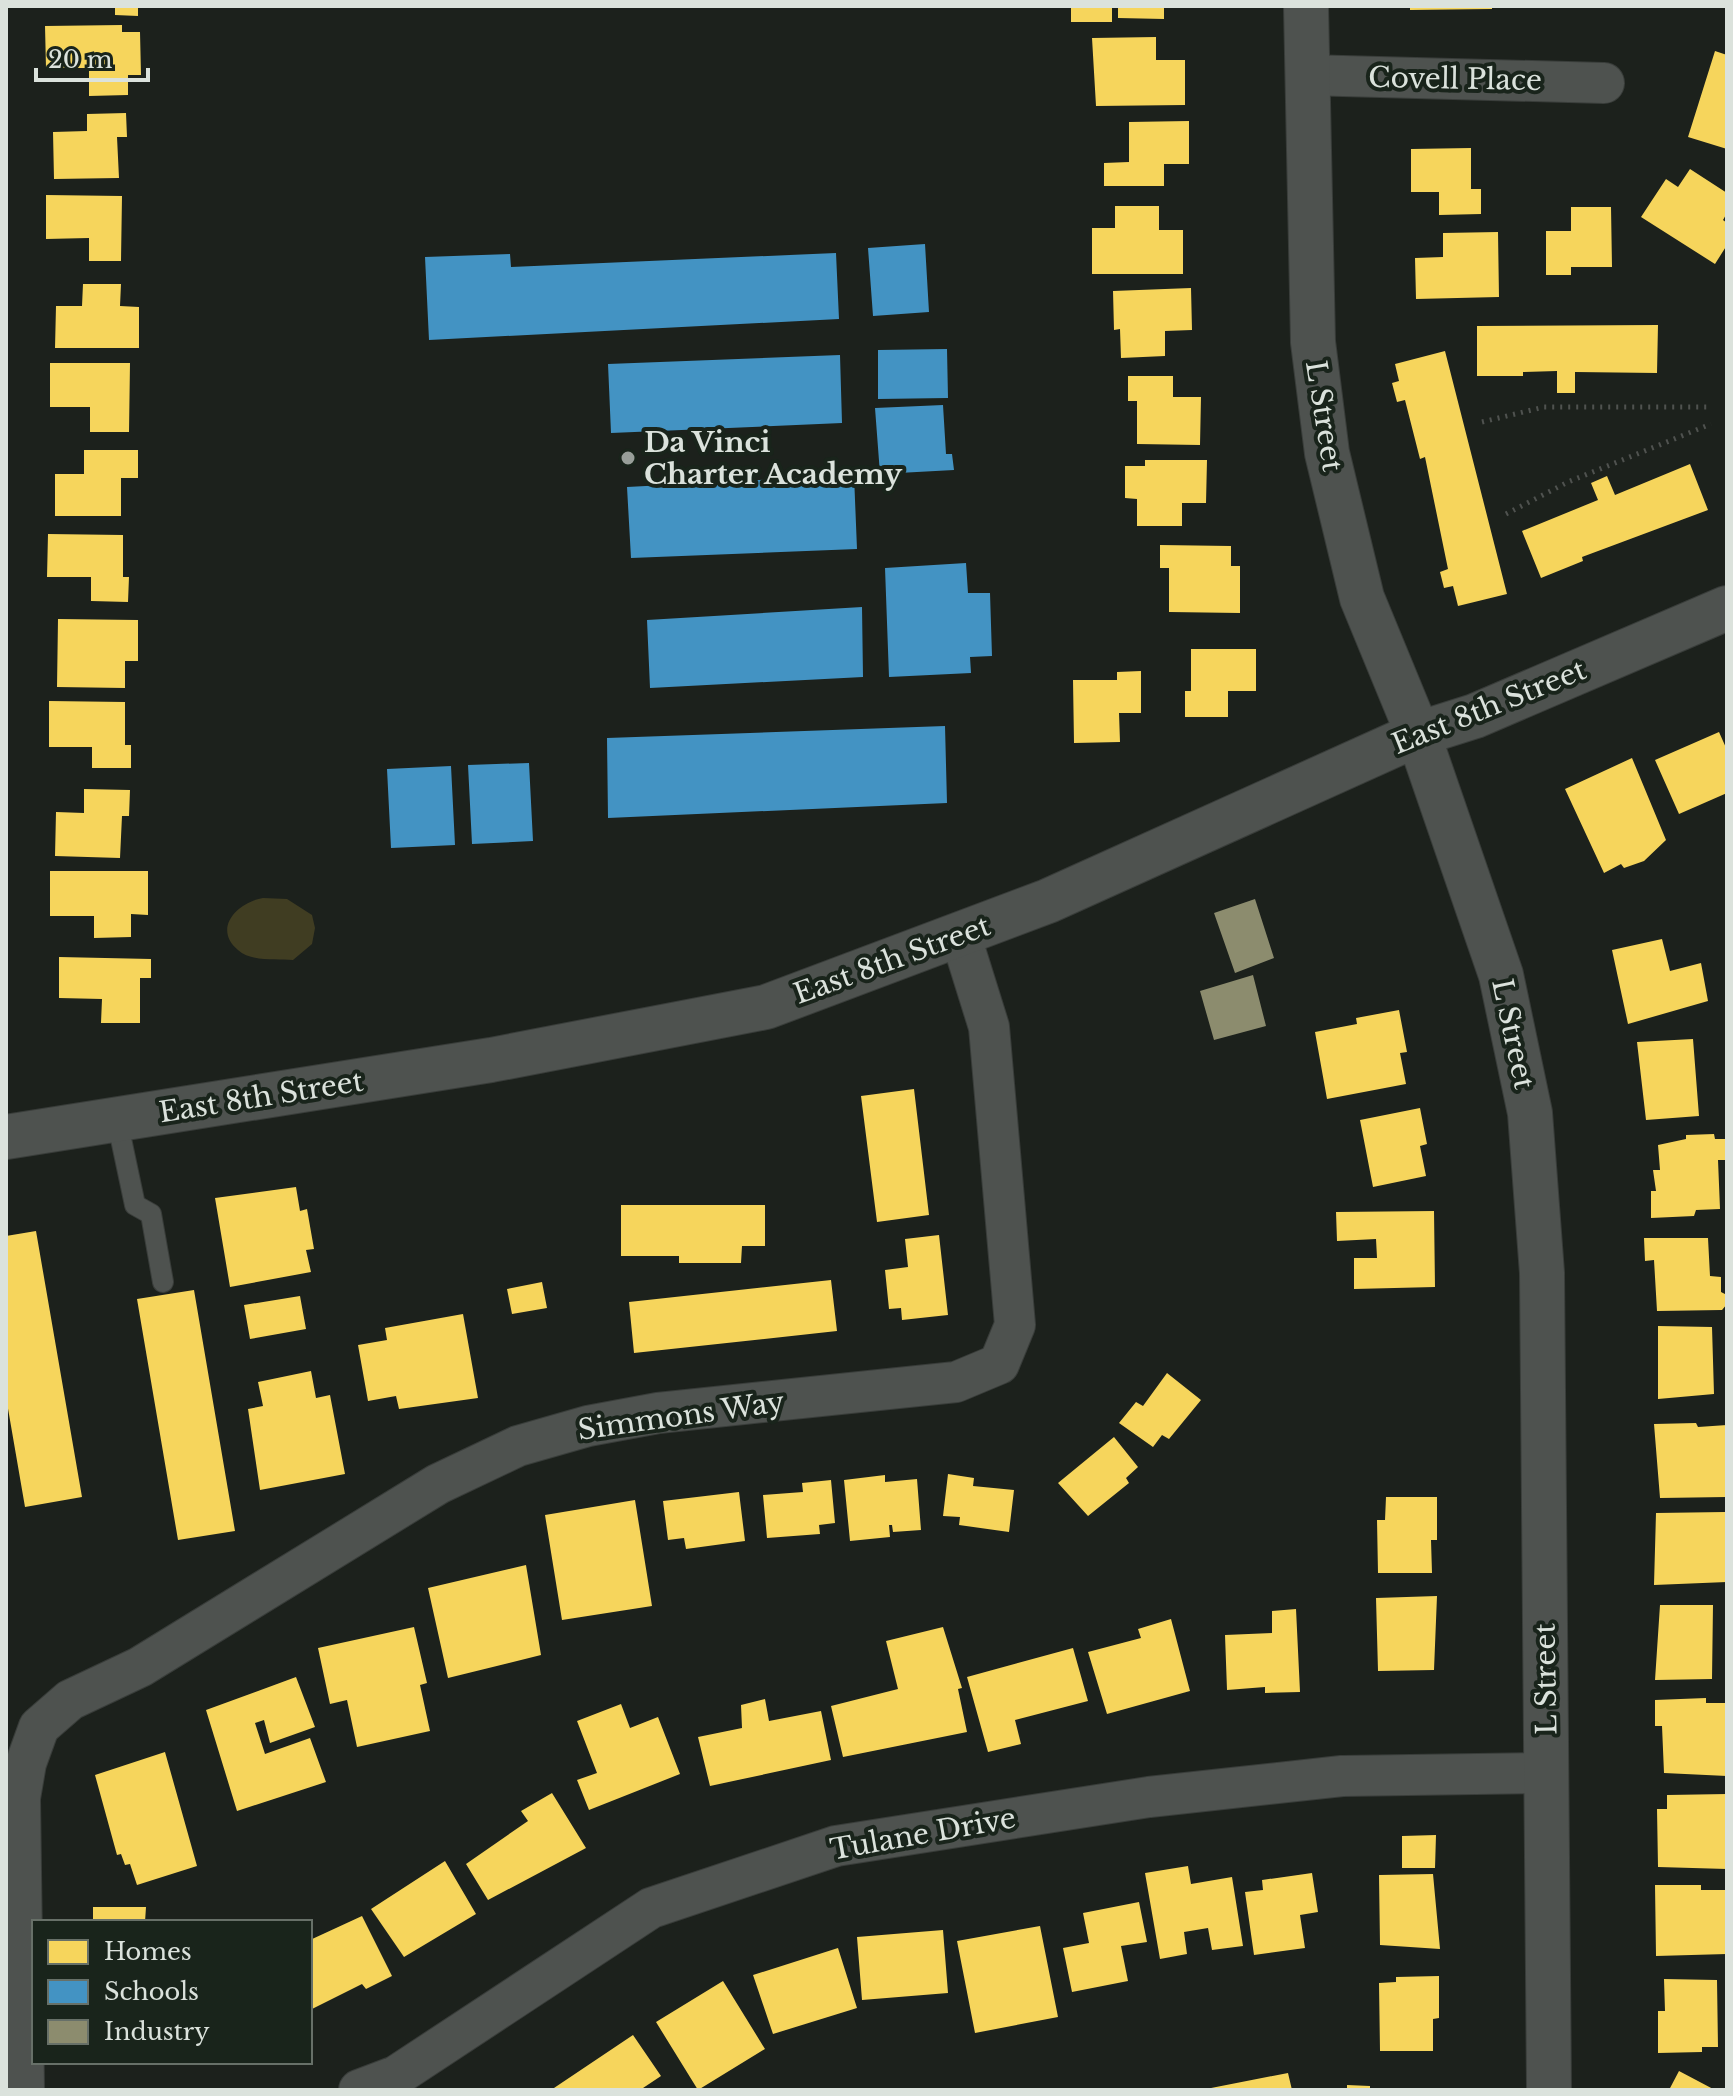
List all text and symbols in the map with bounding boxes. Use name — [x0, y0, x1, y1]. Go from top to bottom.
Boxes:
scale bar — [36, 32, 148, 82]
text: 20 m — [48, 45, 113, 74]
street label: Covell Place — [1368, 60, 1542, 98]
street label: L Street — [1298, 358, 1350, 474]
place label: Da Vinci Charter Academy — [644, 425, 903, 492]
marker: Da Vinci Charter Academy — [619, 449, 637, 467]
street label: East 8th Street — [1387, 652, 1592, 762]
street label: East 8th Street — [789, 908, 995, 1012]
street label: L Street — [1484, 976, 1542, 1093]
street label: East 8th Street — [156, 1064, 366, 1130]
street label: Simmons Way — [575, 1384, 787, 1448]
street label: L Street — [1528, 1622, 1564, 1735]
street label: Tulane Drive — [828, 1800, 1018, 1868]
legend — [32, 1920, 312, 2064]
text: Homes — [104, 1937, 192, 1966]
text: Schools — [104, 1977, 199, 2006]
text: Industry — [104, 2017, 210, 2046]

